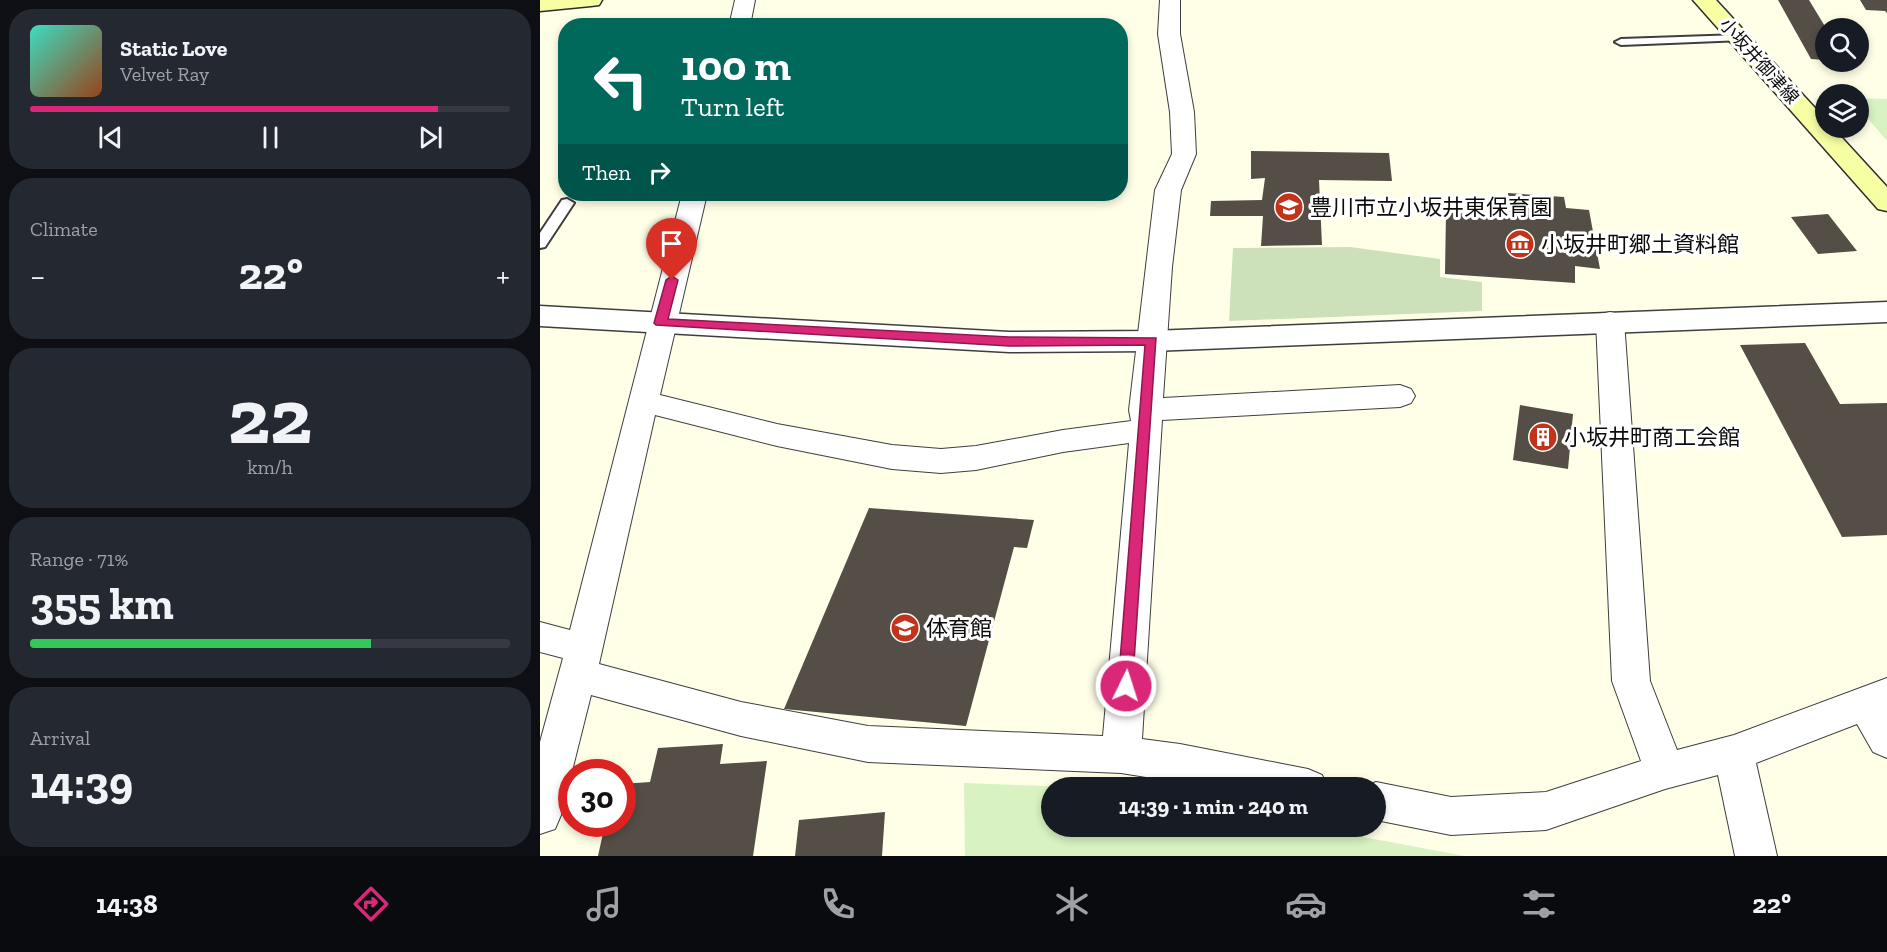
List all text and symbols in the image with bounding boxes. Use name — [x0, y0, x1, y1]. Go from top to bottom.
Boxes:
street label: 小坂井御津線 — [1715, 14, 1803, 108]
map controls — [1815, 18, 1869, 138]
button: search — [1815, 18, 1869, 72]
text: Static Love — [120, 35, 227, 62]
text: 100 m — [681, 40, 791, 91]
icon: left — [582, 42, 660, 120]
text: Velvet Ray — [120, 62, 209, 86]
button: layers — [1815, 84, 1869, 138]
text: Turn left — [681, 91, 784, 123]
icon: previous — [94, 121, 127, 154]
icon: pause — [254, 121, 287, 154]
icon: next — [414, 121, 447, 154]
icon: right — [643, 156, 676, 189]
text: Then — [582, 159, 631, 186]
school or university icon: 豊川市立小坂井東保育園 — [1273, 191, 1305, 223]
place label: 豊川市立小坂井東保育園 — [1310, 194, 1552, 221]
text: Climate — [30, 217, 98, 241]
pin — [646, 218, 697, 280]
icon: arrive — [655, 227, 688, 260]
museum icon: 小坂井町郷土資料館 — [1504, 228, 1536, 260]
place label: 小坂井町郷土資料館 — [1541, 231, 1739, 258]
text: 22° — [238, 247, 303, 301]
text: − — [30, 256, 45, 295]
text: + — [496, 256, 510, 295]
text: 22 — [228, 369, 312, 463]
building icon: 小坂井町商工会館 — [1527, 421, 1559, 453]
place label: 小坂井町商工会館 — [1564, 424, 1740, 451]
text: km/h — [247, 455, 293, 479]
text: Range · 71% — [30, 547, 128, 571]
text: 355 km — [30, 577, 174, 631]
school or university icon: 体育館 — [889, 612, 921, 644]
place label: 体育館 — [926, 615, 992, 642]
position arrow — [1094, 654, 1158, 718]
text: Arrival — [30, 726, 90, 750]
text: 14:39 — [30, 756, 133, 810]
speed limit sign: 30 — [558, 759, 636, 837]
text: 14:39 · 1 min · 240 m — [1119, 793, 1308, 820]
icon: directions — [350, 883, 392, 925]
icon: music — [583, 883, 625, 925]
icon: phone — [817, 883, 859, 925]
icon: climate — [1051, 883, 1093, 925]
icon: car — [1285, 883, 1327, 925]
icon: filters — [1518, 883, 1560, 925]
text: 14:38 — [96, 888, 158, 920]
text: 22° — [1752, 888, 1791, 920]

